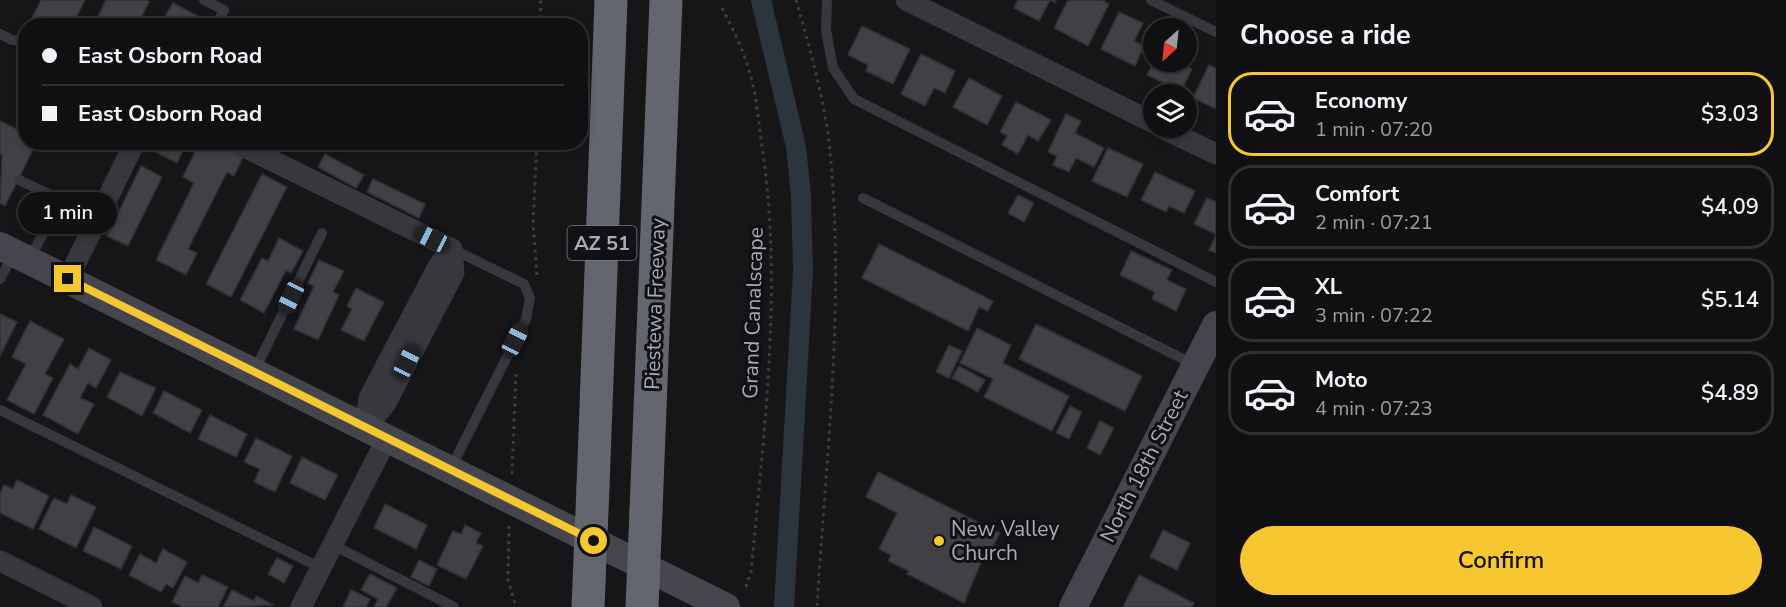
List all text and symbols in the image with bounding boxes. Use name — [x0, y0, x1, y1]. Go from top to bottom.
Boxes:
text: Choose a ride — [1240, 17, 1411, 54]
north arrow — [1143, 18, 1197, 72]
map controls — [1143, 18, 1197, 138]
text: East Osborn Road — [78, 41, 262, 71]
button: layers — [1143, 84, 1197, 138]
text: Economy — [1315, 86, 1407, 116]
icon: car — [1243, 87, 1297, 141]
text: East Osborn Road — [78, 99, 262, 129]
text: $3.03 — [1701, 99, 1759, 129]
text: 1 min · 07:20 — [1315, 116, 1433, 143]
text: Comfort — [1315, 179, 1399, 209]
icon: car — [1243, 180, 1297, 234]
callout: 1 min — [19, 192, 118, 234]
text: $4.09 — [1701, 192, 1759, 222]
text: 1 min — [42, 199, 93, 226]
text: 2 min · 07:21 — [1315, 209, 1433, 236]
street label: Piestewa Freeway — [638, 217, 672, 390]
car — [412, 223, 452, 255]
road number: AZ 51 — [568, 226, 636, 260]
street label: Grand Canalscape — [736, 227, 770, 399]
route end — [54, 265, 81, 292]
text: XL — [1315, 272, 1342, 302]
icon: car — [1243, 273, 1297, 327]
car — [275, 277, 307, 317]
text: $5.14 — [1701, 285, 1759, 315]
text: 3 min · 07:22 — [1315, 302, 1433, 329]
car — [499, 320, 531, 360]
car — [391, 342, 423, 382]
text: Moto — [1315, 365, 1368, 395]
icon: car — [1243, 366, 1297, 420]
text: $4.89 — [1701, 378, 1759, 408]
street label: North 18th Street — [1094, 385, 1195, 547]
text: 4 min · 07:23 — [1315, 395, 1433, 422]
place label: New Valley Church — [951, 515, 1059, 567]
button: Confirm — [1240, 526, 1762, 595]
route start — [580, 527, 607, 554]
marker: New Valley Church — [932, 534, 946, 548]

